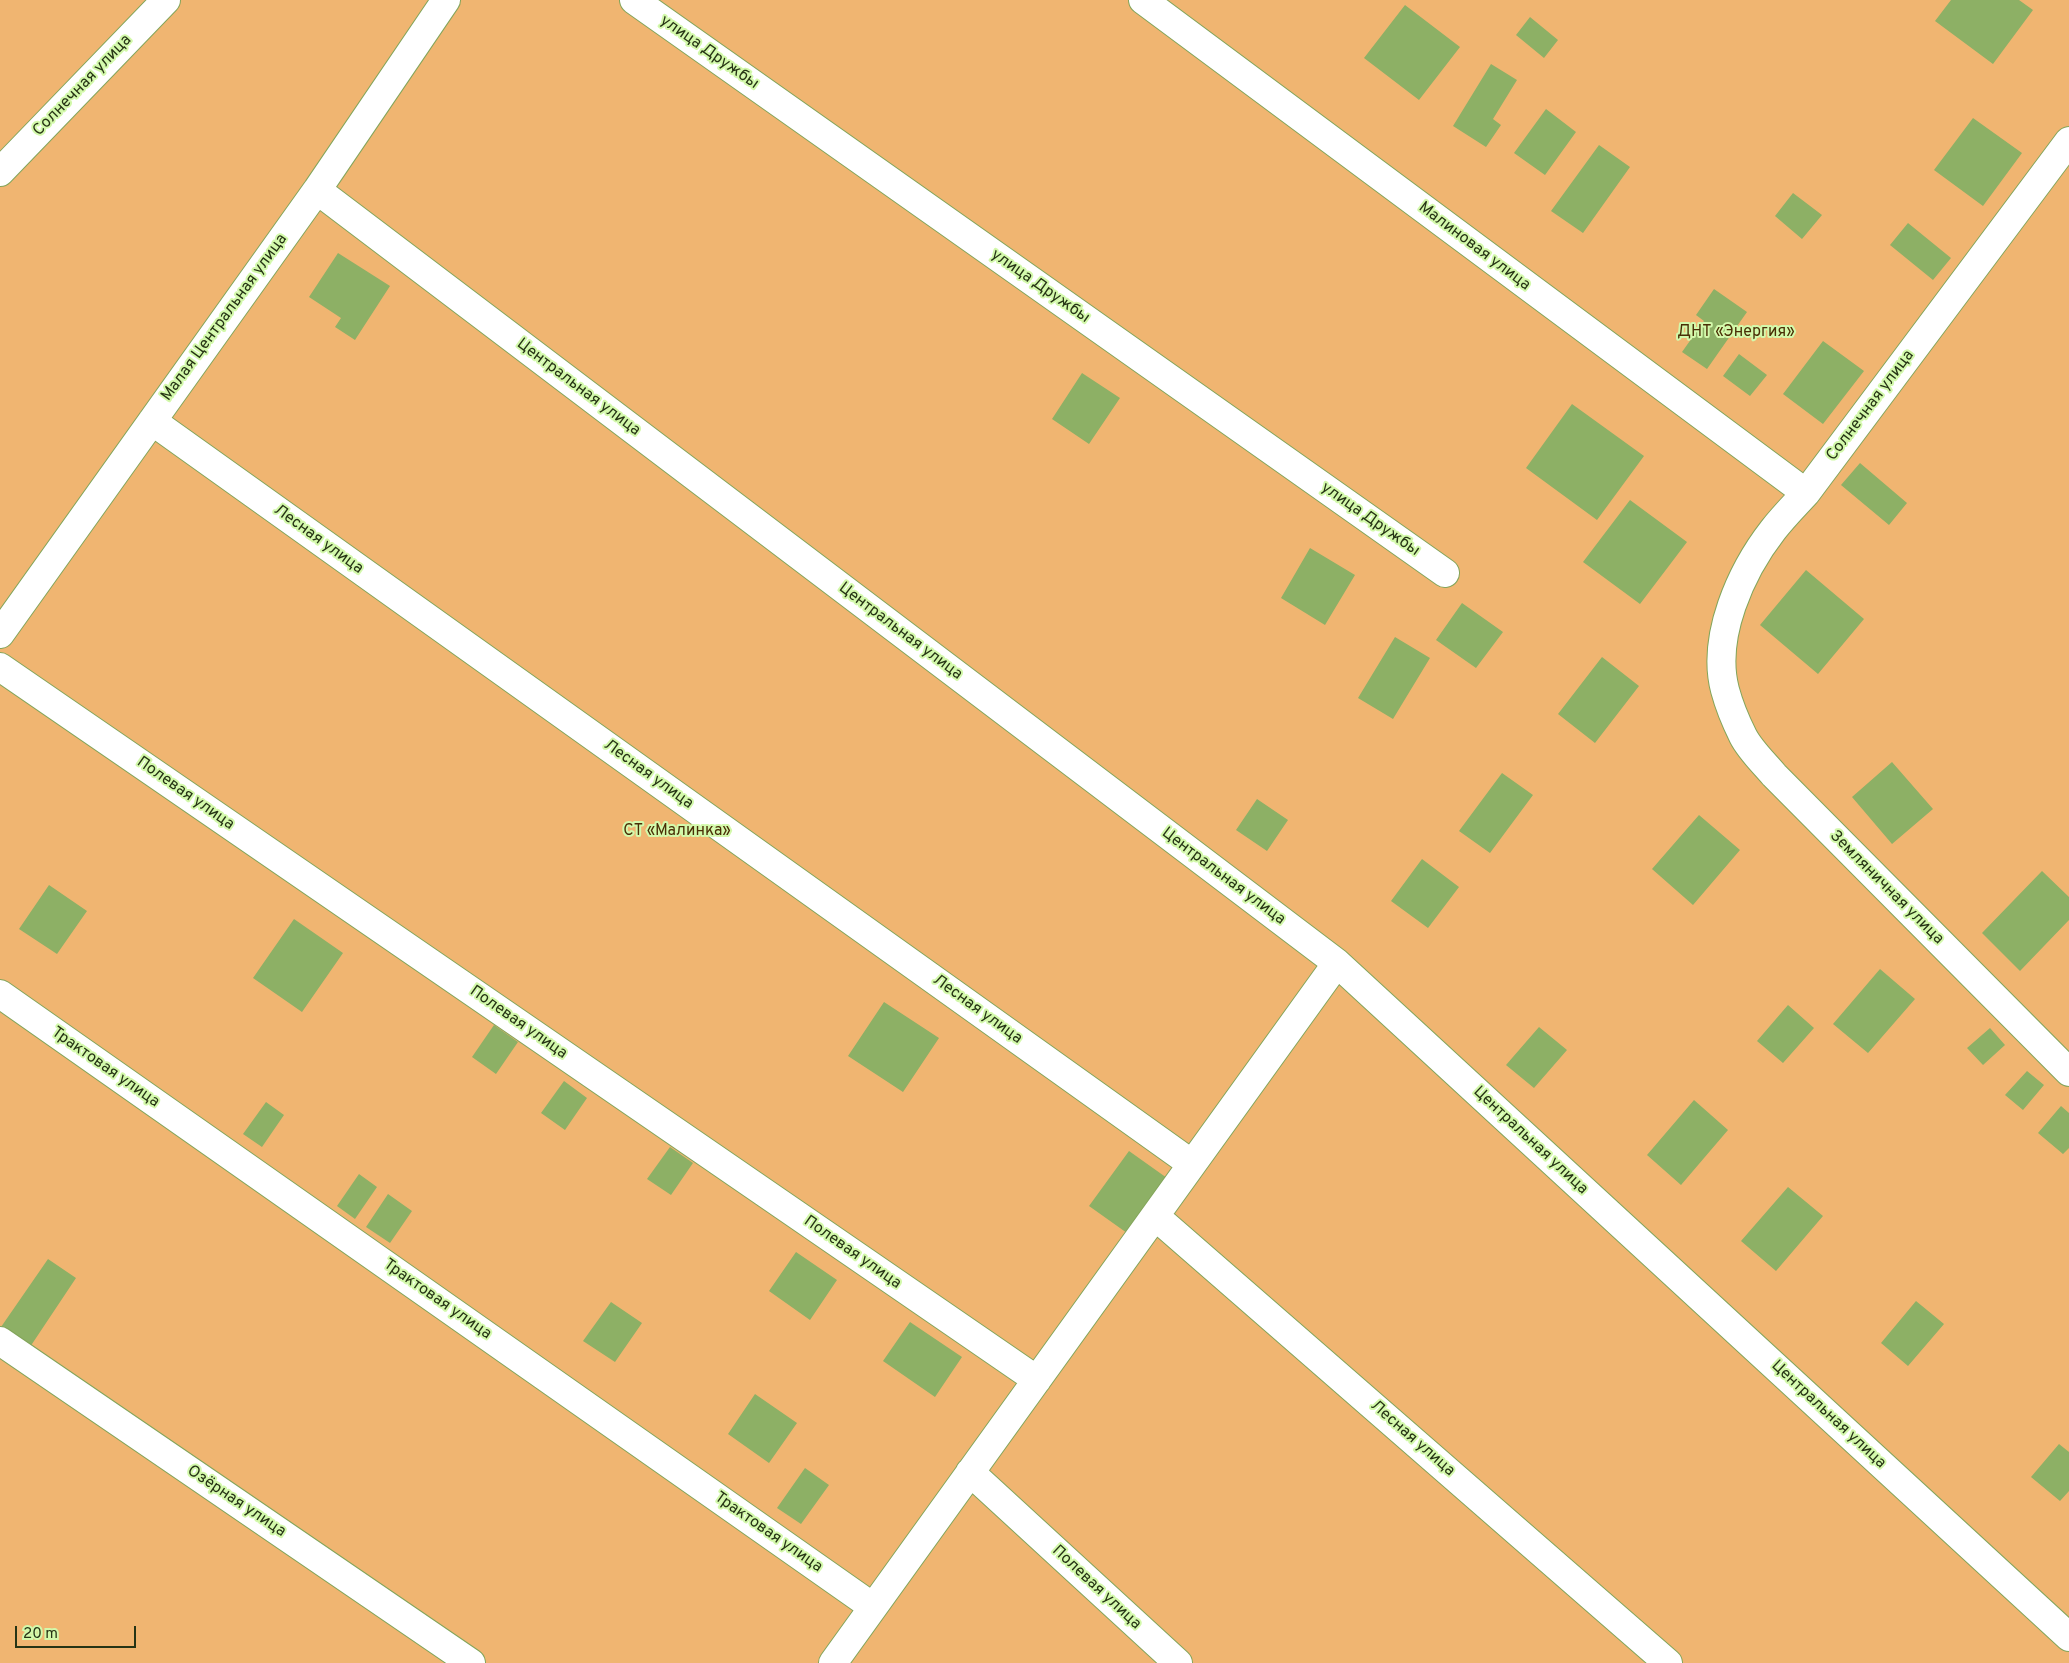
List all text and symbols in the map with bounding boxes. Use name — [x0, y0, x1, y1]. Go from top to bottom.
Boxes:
street label: улица Дружбы — [656, 12, 762, 94]
street label: Солнечная улица — [30, 31, 136, 141]
street label: Малиновая улица — [1414, 199, 1534, 295]
street label: Малая Центральная улица — [158, 231, 292, 405]
street label: улица Дружбы — [987, 246, 1093, 328]
park label: ДНТ «Энергия» — [1677, 323, 1795, 343]
street label: Центральная улица — [512, 335, 644, 441]
street label: Солнечная улица — [1823, 347, 1919, 465]
street label: улица Дружбы — [1317, 479, 1423, 561]
street label: Лесная улица — [269, 501, 367, 579]
street label: Центральная улица — [834, 579, 966, 685]
street label: Лесная улица — [599, 736, 697, 814]
street label: Полевая улица — [132, 753, 238, 835]
park label: CТ «Малинка» — [623, 822, 731, 842]
street label: Центральная улица — [1157, 824, 1289, 930]
street label: Земляничная улица — [1825, 827, 1947, 949]
street label: Лесная улица — [928, 971, 1026, 1049]
street label: Полевая улица — [465, 982, 571, 1064]
street label: Трактовая улица — [47, 1024, 163, 1112]
street label: Центральная улица — [1469, 1083, 1591, 1199]
street label: Полевая улица — [799, 1212, 905, 1294]
street label: Трактовая улица — [379, 1256, 495, 1344]
street label: Центральная улица — [1767, 1357, 1889, 1473]
street label: Лесная улица — [1366, 1397, 1458, 1481]
street label: Озёрная улица — [183, 1462, 289, 1542]
street label: Трактовая улица — [710, 1489, 826, 1577]
street label: Полевая улица — [1047, 1542, 1145, 1634]
scale bar — [18, 1616, 139, 1648]
text: 20 m — [23, 1625, 58, 1644]

